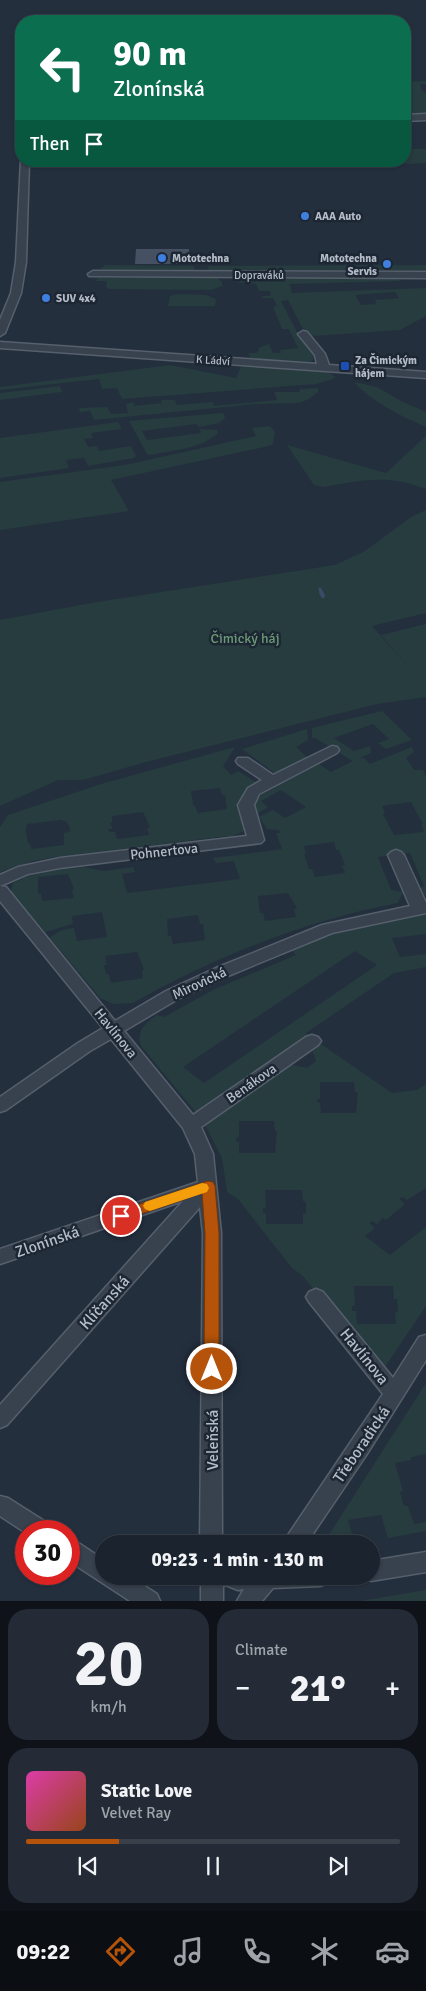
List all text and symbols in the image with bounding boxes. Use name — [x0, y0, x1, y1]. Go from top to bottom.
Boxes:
text: 90 m — [113, 32, 187, 75]
icon: left — [30, 35, 95, 100]
text: Zlonínská — [113, 75, 205, 102]
icon: arrive — [80, 130, 108, 158]
text: Then — [30, 132, 70, 156]
marker: AAA Auto — [299, 210, 311, 222]
place label: AAA Auto — [315, 210, 361, 223]
marker: Mototechna — [156, 252, 168, 264]
place label: Mototechna — [172, 252, 229, 265]
place label: Mototechna Servis — [320, 252, 377, 278]
marker: Mototechna Servis — [381, 258, 393, 270]
street label: Dopraváků — [234, 269, 284, 282]
marker: SUV 4x4 — [40, 292, 52, 304]
place label: SUV 4x4 — [56, 292, 96, 305]
place label: Za Čimickým hájem — [355, 352, 417, 380]
street label: K Ládví — [196, 353, 230, 368]
marker: Za Čimickým hájem — [339, 360, 351, 372]
park label: Čimický háj — [210, 630, 280, 647]
street label: Pohnertova — [129, 839, 199, 864]
street label: Mirovická — [169, 964, 229, 1003]
street label: Havlínova — [91, 1005, 141, 1061]
street label: Benákova — [223, 1060, 280, 1107]
pin — [100, 1195, 142, 1237]
icon: arrive — [107, 1202, 135, 1230]
street label: Zlonínská — [12, 1222, 82, 1262]
street label: Klíčanská — [75, 1271, 134, 1334]
street label: Havlínova — [335, 1324, 393, 1389]
position arrow — [185, 1342, 237, 1394]
street label: Třeboradická — [329, 1402, 395, 1487]
street label: Veleňská — [203, 1410, 223, 1470]
speed limit sign: 30 — [15, 1520, 80, 1585]
text: 09:23 · 1 min · 130 m — [151, 1548, 324, 1572]
text: 20 — [73, 1624, 144, 1704]
text: Climate — [235, 1640, 288, 1660]
text: 21° — [289, 1665, 346, 1712]
text: − — [235, 1671, 250, 1705]
text: + — [385, 1671, 400, 1705]
text: km/h — [90, 1697, 127, 1717]
text: Static Love — [101, 1779, 192, 1803]
text: Velvet Ray — [101, 1803, 171, 1823]
icon: previous — [74, 1852, 102, 1880]
icon: pause — [199, 1852, 227, 1880]
icon: next — [324, 1852, 352, 1880]
icon: directions — [103, 1934, 138, 1969]
icon: music — [171, 1934, 206, 1969]
icon: phone — [239, 1934, 274, 1969]
icon: climate — [307, 1934, 342, 1969]
icon: car — [375, 1934, 410, 1969]
text: 09:22 — [16, 1938, 70, 1965]

